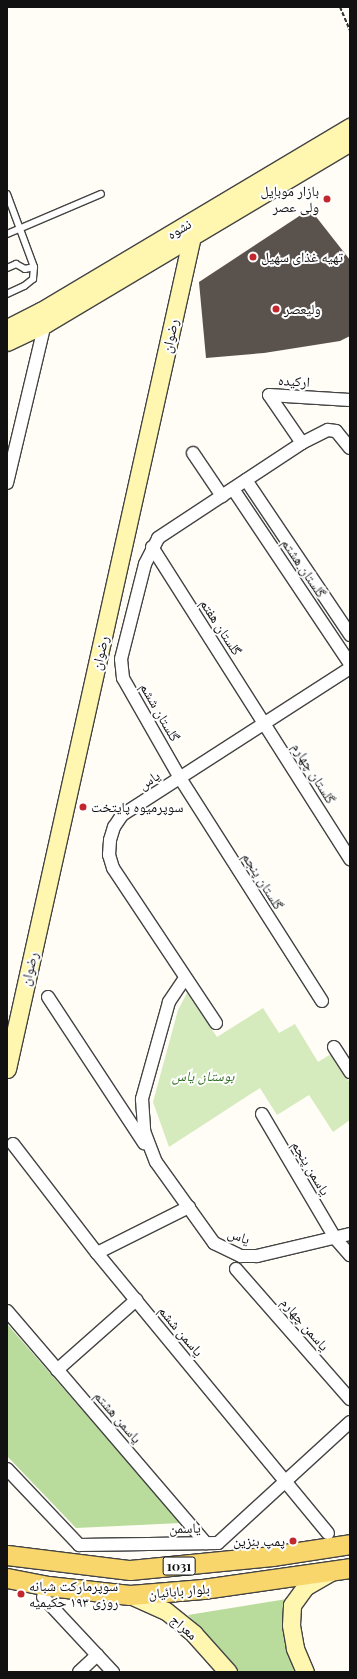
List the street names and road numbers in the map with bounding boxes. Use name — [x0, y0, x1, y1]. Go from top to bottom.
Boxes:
street label: نشوه — [164, 215, 194, 243]
street label: رضوان — [158, 317, 182, 355]
street label: ارکیده — [277, 372, 311, 390]
street label: گلستان هشتم — [278, 535, 330, 601]
street label: گلستان هفتم — [197, 596, 245, 658]
street label: رضوان — [88, 634, 112, 672]
street label: گلستان ششم — [137, 680, 183, 744]
street label: گلستان چهارم — [289, 739, 339, 807]
street label: یاس — [135, 767, 163, 793]
street label: گلستان پنجم — [239, 849, 287, 913]
street label: رضوان — [17, 950, 41, 988]
street label: یاسمن پنجم — [288, 1138, 334, 1198]
street label: یاس — [226, 1224, 252, 1248]
street label: یاسمن چهارم — [277, 1294, 333, 1354]
street label: یاسمن ششم — [155, 1302, 207, 1360]
street label: یاسمن هشتم — [91, 1387, 145, 1447]
street label: یاسمن — [169, 1519, 201, 1537]
road number: 1031 — [162, 1555, 196, 1577]
street label: بلوار بابائیان — [148, 1580, 210, 1602]
street label: معراج — [167, 1611, 201, 1643]

